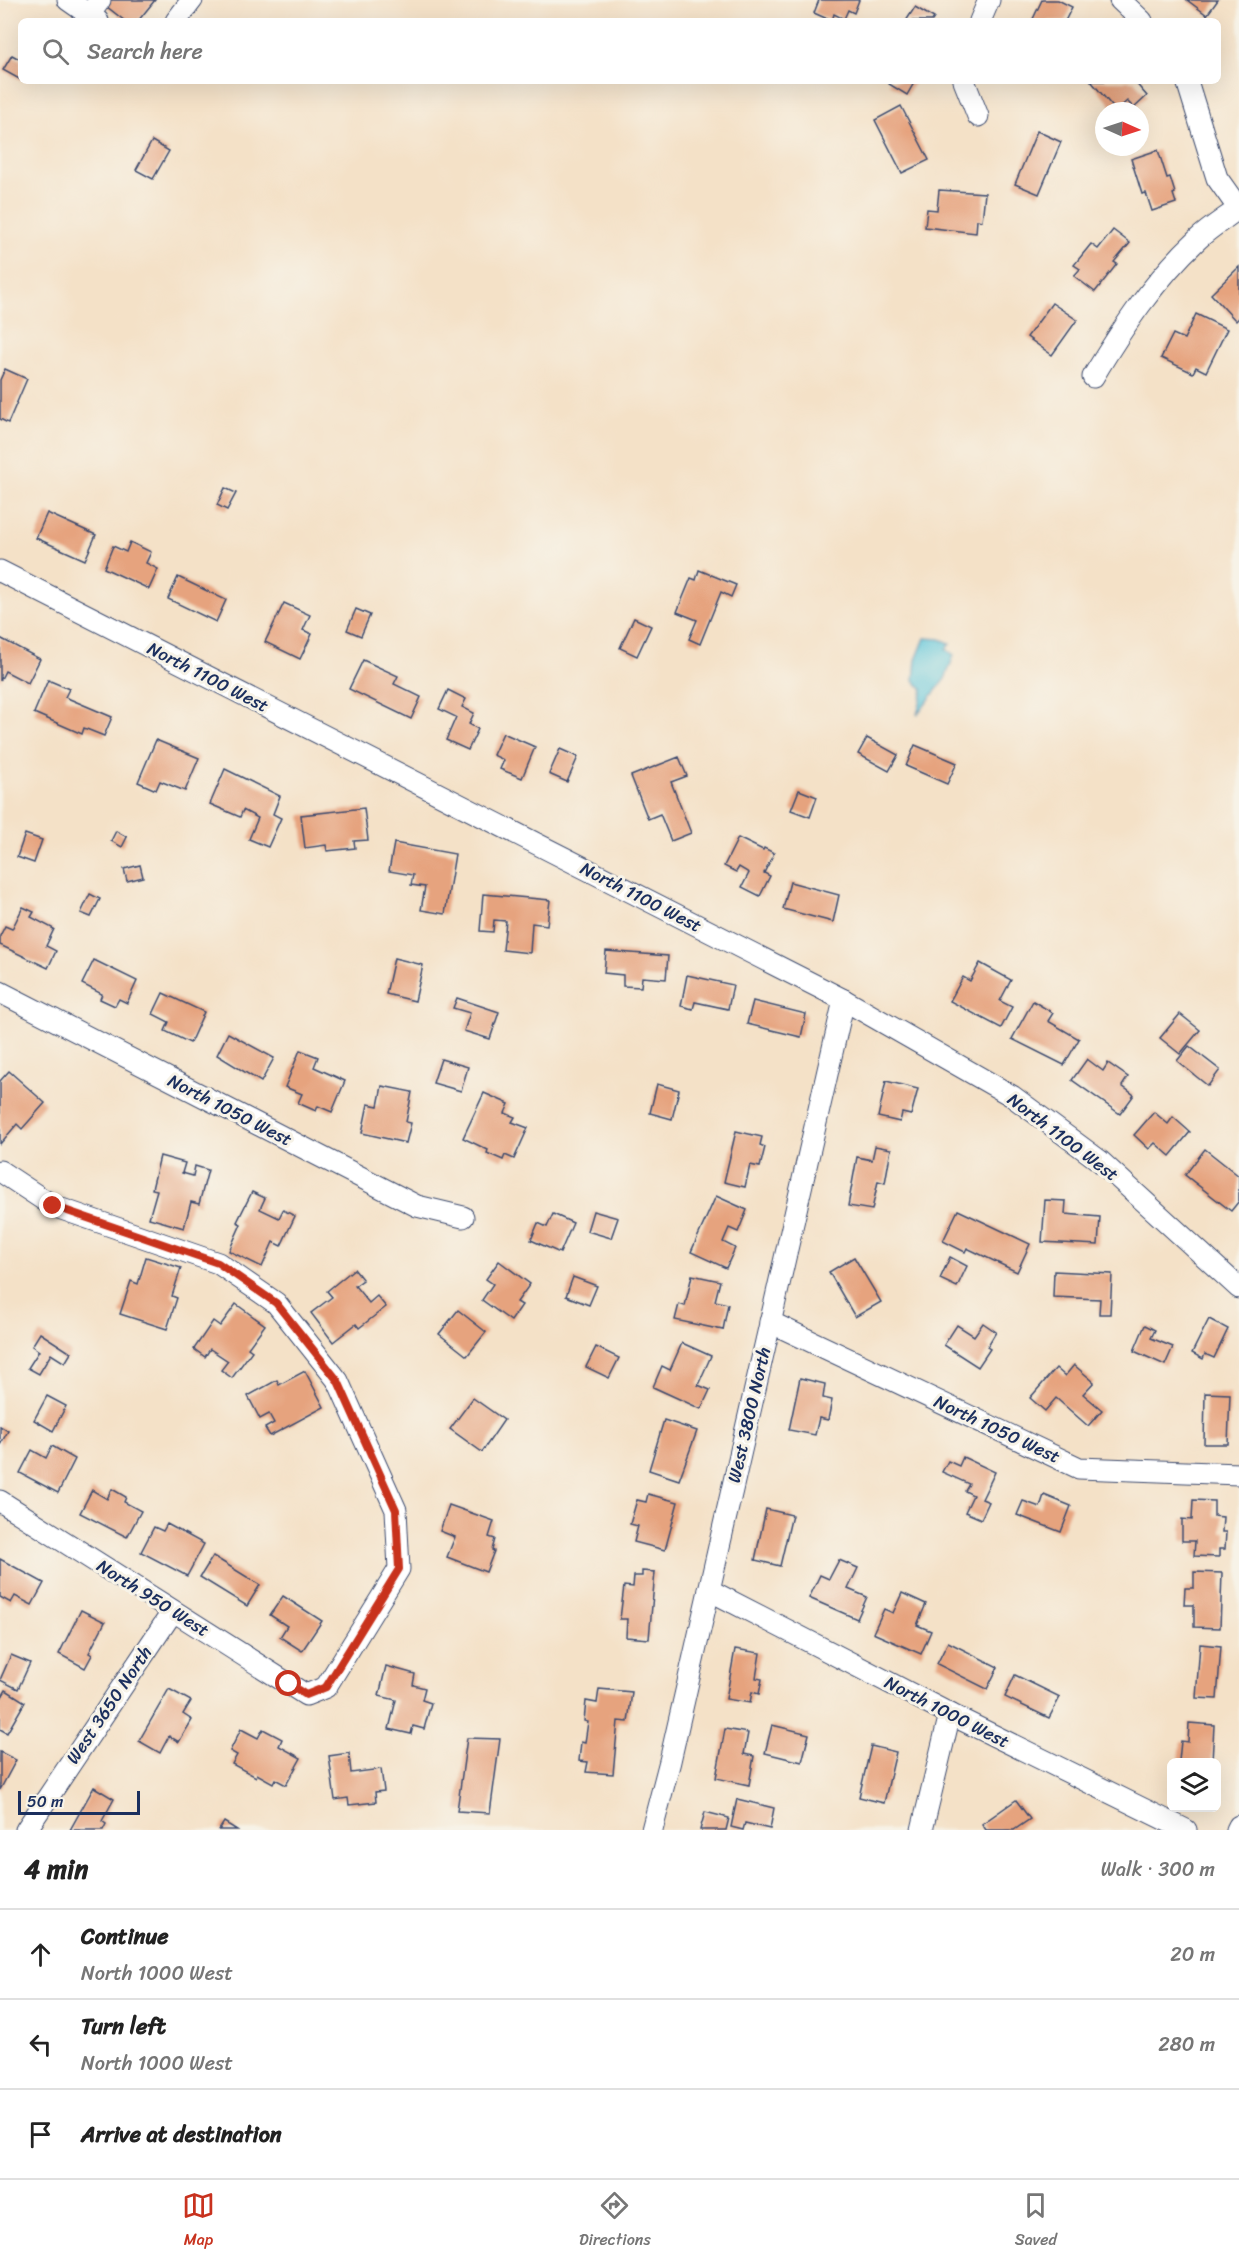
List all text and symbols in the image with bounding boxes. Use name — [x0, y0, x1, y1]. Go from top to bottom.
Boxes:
search box — [18, 18, 1221, 84]
text: Search here — [87, 32, 203, 71]
icon: search — [39, 35, 72, 68]
north arrow — [1095, 102, 1149, 156]
street label: North 1100 West — [141, 633, 275, 722]
street label: North 1100 West — [574, 853, 708, 942]
street label: North 1050 West — [162, 1065, 298, 1155]
street label: North 1100 West — [1000, 1084, 1126, 1190]
route end — [39, 1192, 65, 1218]
street label: West 3800 North — [718, 1344, 780, 1486]
street label: North 1050 West — [928, 1386, 1066, 1472]
street label: North 950 West — [90, 1550, 216, 1646]
street label: West 3650 North — [57, 1639, 161, 1771]
street label: North 1000 West — [879, 1667, 1015, 1757]
route start — [275, 1670, 301, 1696]
map controls — [1167, 1758, 1221, 1812]
button: layers — [1167, 1758, 1221, 1812]
text: 50 m — [27, 1787, 63, 1816]
scale bar — [18, 1788, 140, 1816]
text: 4 min — [24, 1846, 88, 1892]
text: Walk · 300 m — [1101, 1852, 1215, 1887]
text: Continue — [81, 1917, 169, 1956]
text: 20 m — [1170, 1937, 1215, 1972]
icon: ahead — [24, 1938, 57, 1971]
text: North 1000 West — [81, 1956, 233, 1991]
text: Turn left — [81, 2007, 166, 2046]
text: 280 m — [1158, 2027, 1215, 2062]
icon: left — [24, 2028, 57, 2061]
text: North 1000 West — [81, 2046, 233, 2081]
text: Arrive at destination — [81, 2115, 282, 2154]
icon: arrive — [24, 2118, 57, 2151]
tab: Map — [182, 2189, 215, 2254]
tab: Directions — [579, 2189, 651, 2254]
tab: Saved — [1015, 2189, 1057, 2254]

